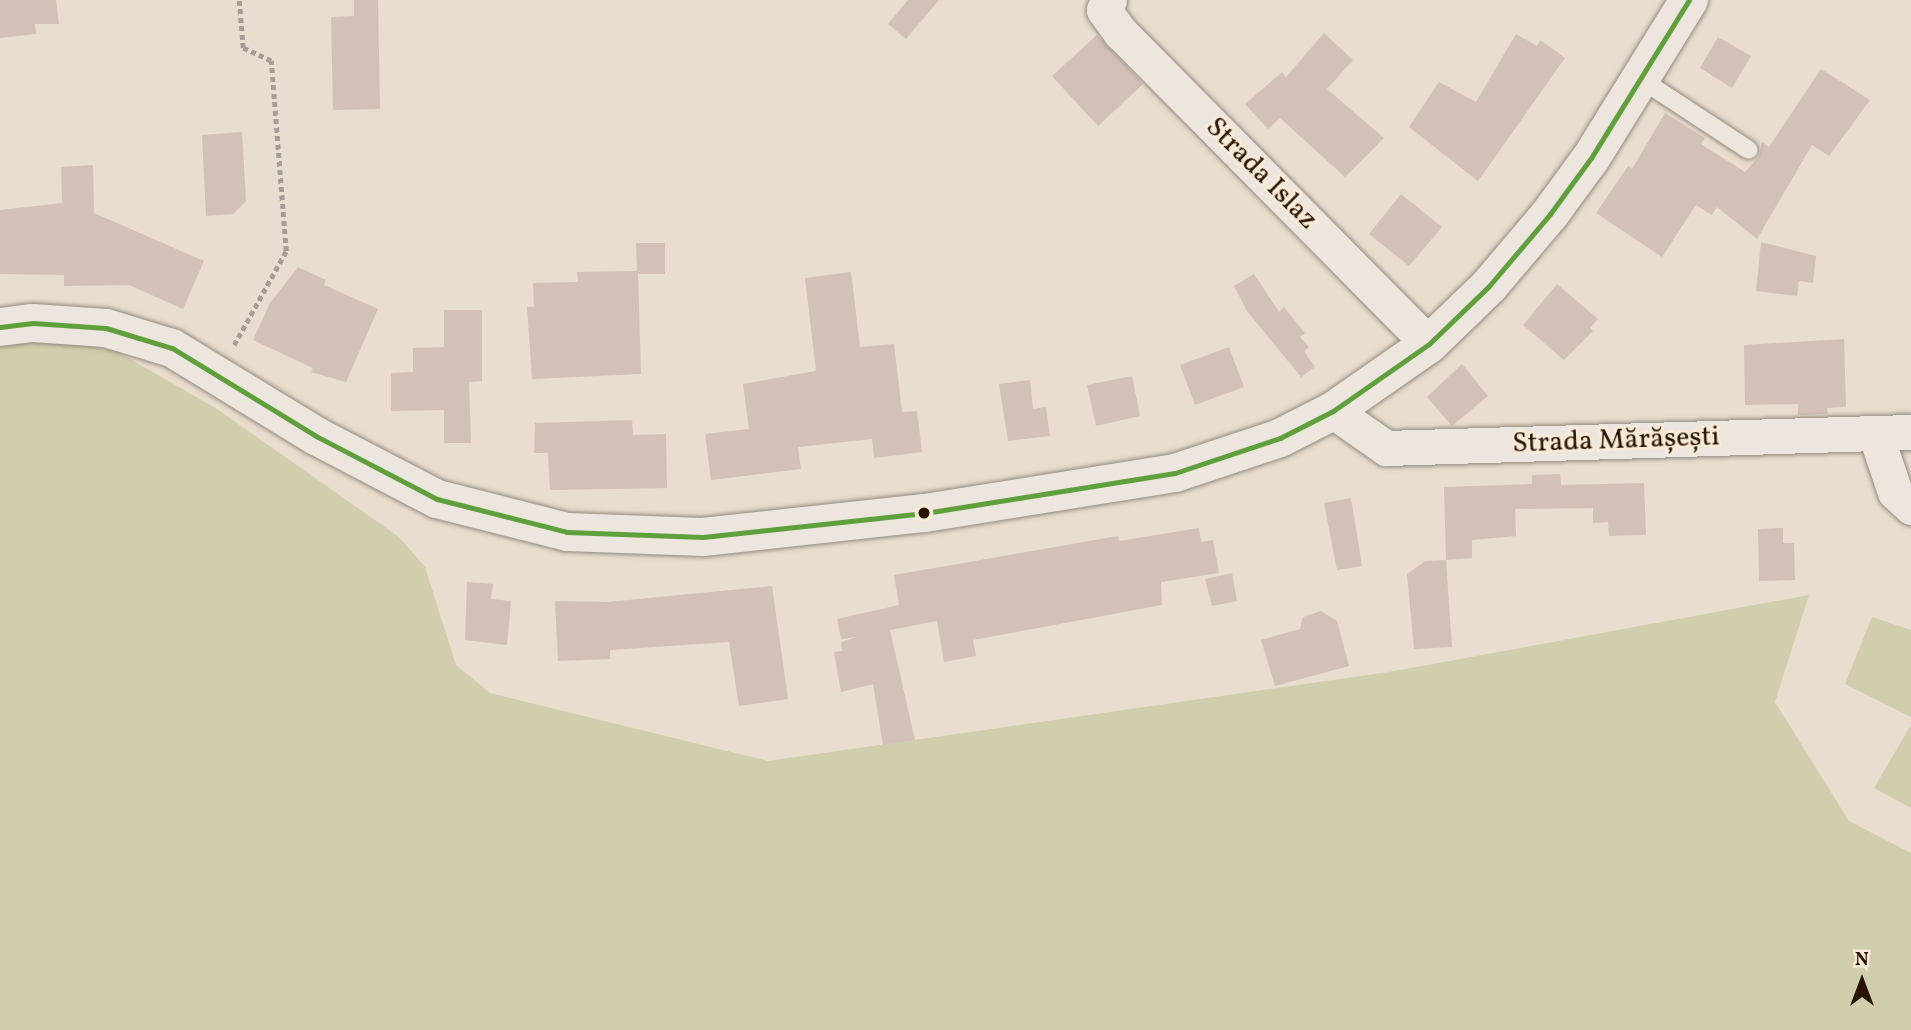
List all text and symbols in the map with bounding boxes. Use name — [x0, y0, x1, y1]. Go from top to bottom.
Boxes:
street label: Strada Islaz — [1198, 111, 1324, 237]
street label: Strada Mărășești — [1512, 421, 1720, 461]
unlabelled marker — [917, 506, 931, 520]
north arrow — [1827, 946, 1897, 1016]
text: N — [1855, 947, 1869, 973]

